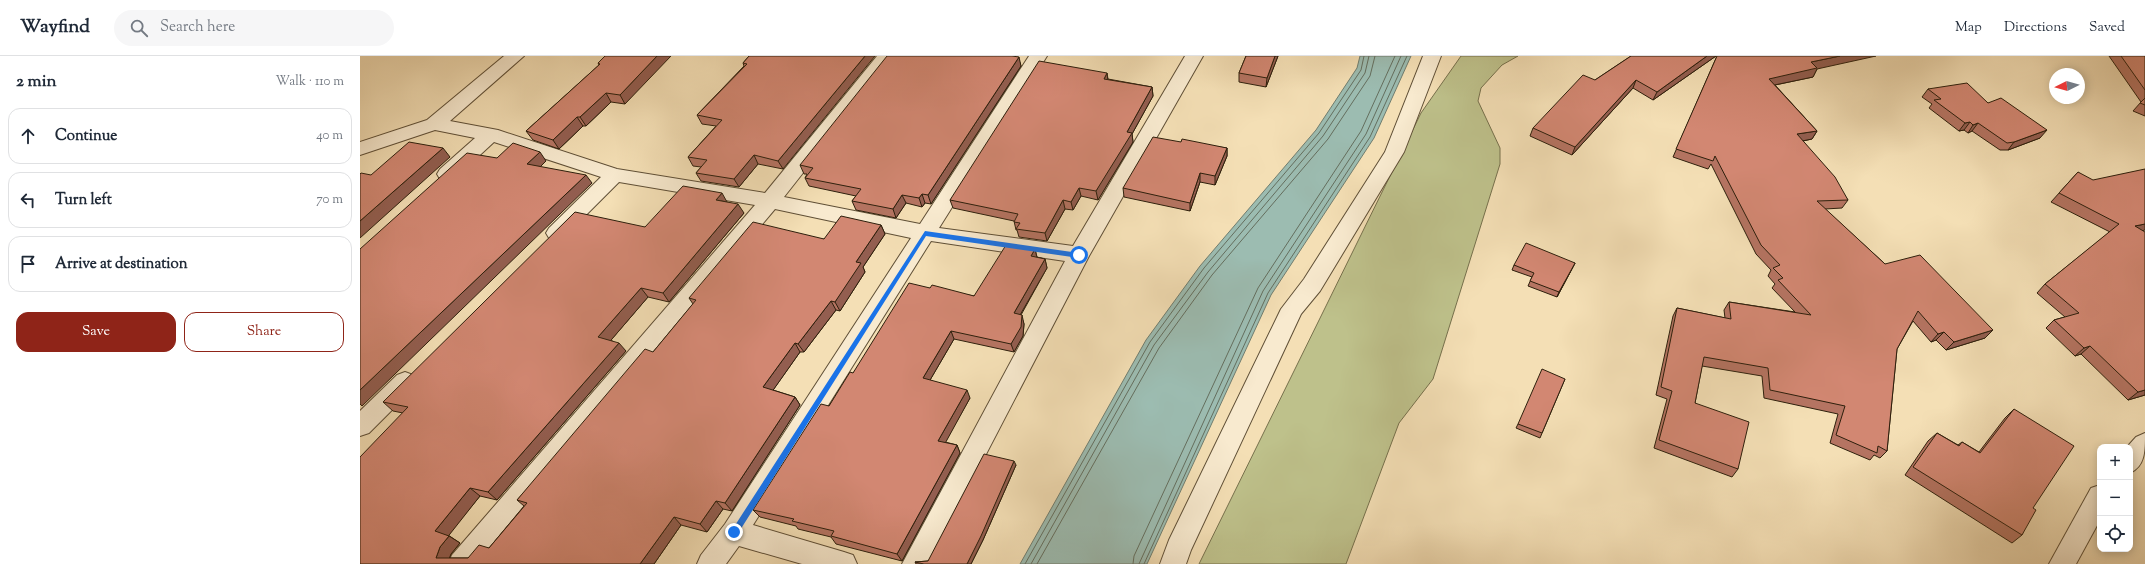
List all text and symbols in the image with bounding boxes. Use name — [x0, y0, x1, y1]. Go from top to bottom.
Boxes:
search box — [114, 10, 394, 46]
text: Wayfind — [20, 14, 90, 41]
icon: search — [128, 17, 150, 39]
text: Search here — [160, 17, 235, 38]
text: Map — [1955, 18, 1982, 38]
text: Directions — [2004, 18, 2067, 38]
text: Saved — [2089, 18, 2125, 38]
north arrow — [2049, 68, 2085, 104]
text: 2 min — [16, 70, 57, 94]
text: Walk · 110 m — [276, 73, 344, 91]
icon: ahead — [17, 125, 39, 147]
text: Continue — [55, 126, 117, 147]
text: 40 m — [316, 127, 343, 145]
icon: left — [17, 189, 39, 211]
text: Turn left — [55, 190, 112, 211]
text: 70 m — [316, 191, 343, 209]
route start — [1070, 246, 1088, 264]
icon: arrive — [17, 253, 39, 275]
text: Arrive at destination — [55, 254, 188, 275]
button: Save — [16, 312, 176, 352]
button: Share — [184, 312, 344, 352]
map controls — [2097, 444, 2133, 552]
button: + — [2097, 444, 2133, 480]
button: − — [2097, 480, 2133, 516]
button: locate — [2097, 516, 2133, 552]
route end — [725, 523, 743, 541]

